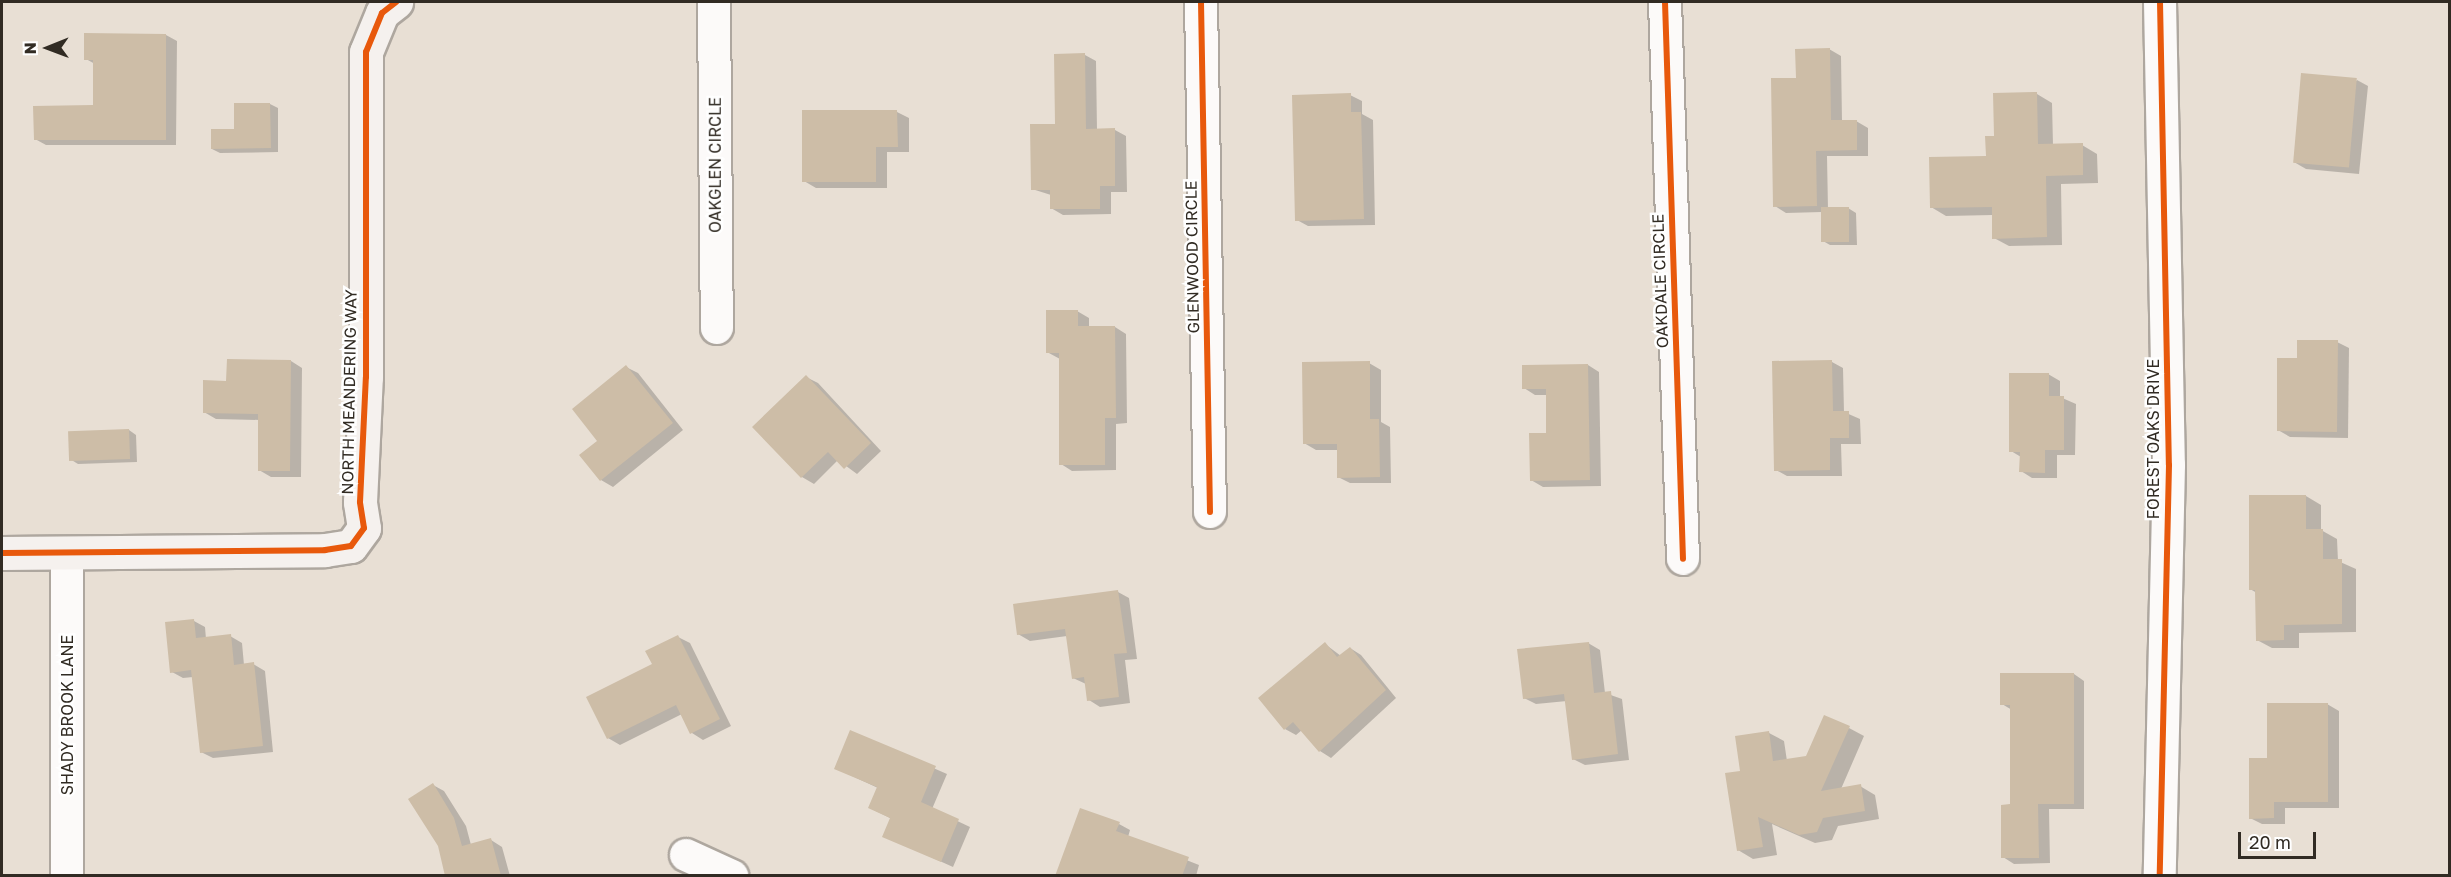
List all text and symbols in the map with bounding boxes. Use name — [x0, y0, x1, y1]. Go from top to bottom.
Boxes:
north arrow — [18, 18, 78, 78]
text: N — [20, 42, 40, 55]
street label: OAKGLEN CIRCLE — [705, 97, 725, 233]
street label: GLENWOOD CIRCLE — [1181, 180, 1203, 334]
street label: OAKDALE CIRCLE — [1648, 214, 1672, 348]
street label: NORTH MEANDERING WAY — [338, 289, 360, 495]
street label: FOREST OAKS DRIVE — [2143, 359, 2163, 519]
street label: SHADY BROOK LANE — [57, 635, 77, 795]
scale bar — [2241, 820, 2319, 858]
text: 20 m — [2249, 831, 2291, 853]

